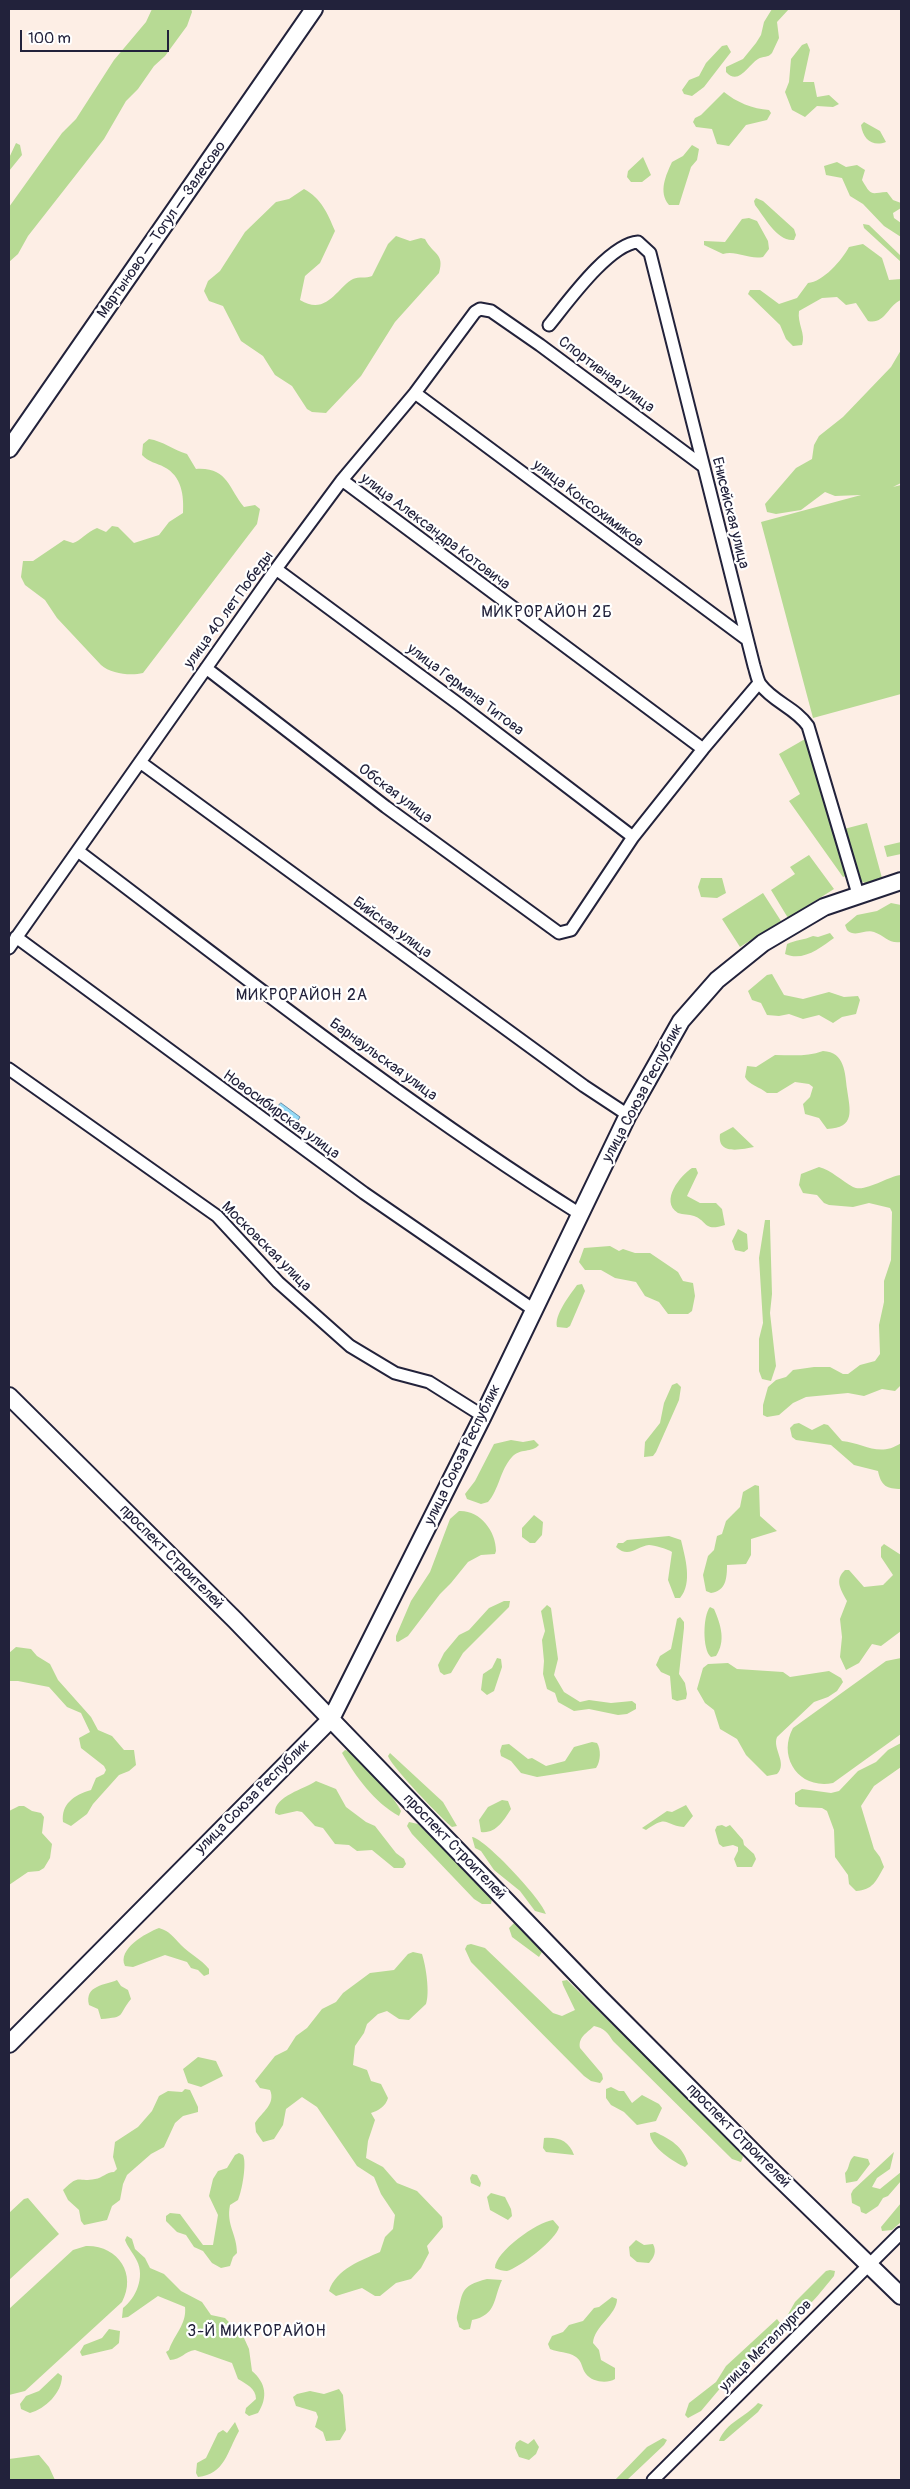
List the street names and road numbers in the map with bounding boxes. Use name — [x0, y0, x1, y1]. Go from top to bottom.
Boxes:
street label: Мартыново — Тогул — Залесово — [94, 138, 230, 322]
street label: Спортивная улица — [554, 333, 658, 417]
street label: Енисейская улица — [707, 455, 753, 571]
street label: улица Коксохимиков — [529, 456, 647, 552]
street label: улица Александра Котовича — [357, 470, 513, 594]
street label: улица 40 лет Победы — [180, 548, 278, 672]
street label: улица Германа Титова — [403, 640, 527, 740]
street label: Обская улица — [354, 760, 436, 828]
street label: Бийская улица — [349, 893, 435, 963]
street label: Барнаульская улица — [326, 1015, 440, 1105]
street label: улица Союза Республик — [599, 1021, 687, 1165]
street label: Новосибирская улица — [219, 1067, 343, 1163]
street label: Московская улица — [217, 1198, 315, 1296]
street label: улица Союза Республик — [421, 1382, 505, 1528]
street label: проспект Строителей — [115, 1501, 227, 1613]
street label: улица Союза Республик — [192, 1736, 314, 1858]
street label: проспект Строителей — [399, 1790, 509, 1904]
street label: проспект Строителей — [682, 2080, 794, 2192]
street label: улица Металлургов — [716, 2296, 816, 2396]

